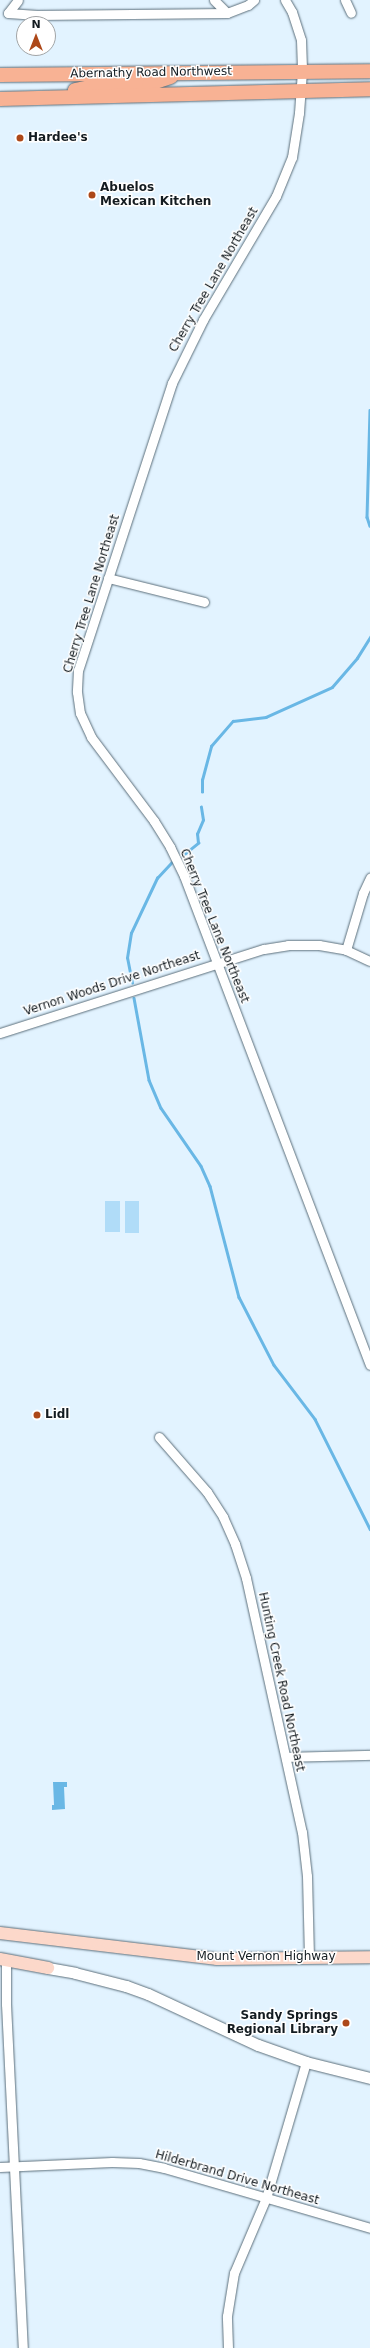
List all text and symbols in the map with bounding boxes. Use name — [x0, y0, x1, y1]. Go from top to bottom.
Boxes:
north arrow — [16, 16, 56, 56]
text: N — [31, 18, 41, 31]
street label: Abernathy Road Northwest — [70, 64, 232, 82]
place label: Hardee's — [28, 131, 88, 145]
marker: Hardee's — [15, 133, 25, 143]
place label: Abuelos Mexican Kitchen — [100, 181, 211, 209]
marker: Abuelos Mexican Kitchen — [87, 190, 97, 200]
street label: Cherry Tree Lane Northeast — [167, 205, 261, 355]
street label: Cherry Tree Lane Northeast — [61, 513, 123, 675]
street label: Cherry Tree Lane Northeast — [176, 847, 252, 1005]
street label: Vernon Woods Drive Northeast — [22, 949, 202, 1019]
place label: Lidl — [45, 1408, 69, 1422]
marker: Lidl — [32, 1410, 42, 1420]
street label: Hunting Creek Road Northeast — [255, 1591, 307, 1773]
street label: Mount Vernon Highway — [196, 1950, 336, 1964]
place label: Sandy Springs Regional Library — [227, 2009, 338, 2037]
marker: Sandy Springs Regional Library — [341, 2018, 351, 2028]
street label: Hilderbrand Drive Northeast — [153, 2148, 321, 2208]

